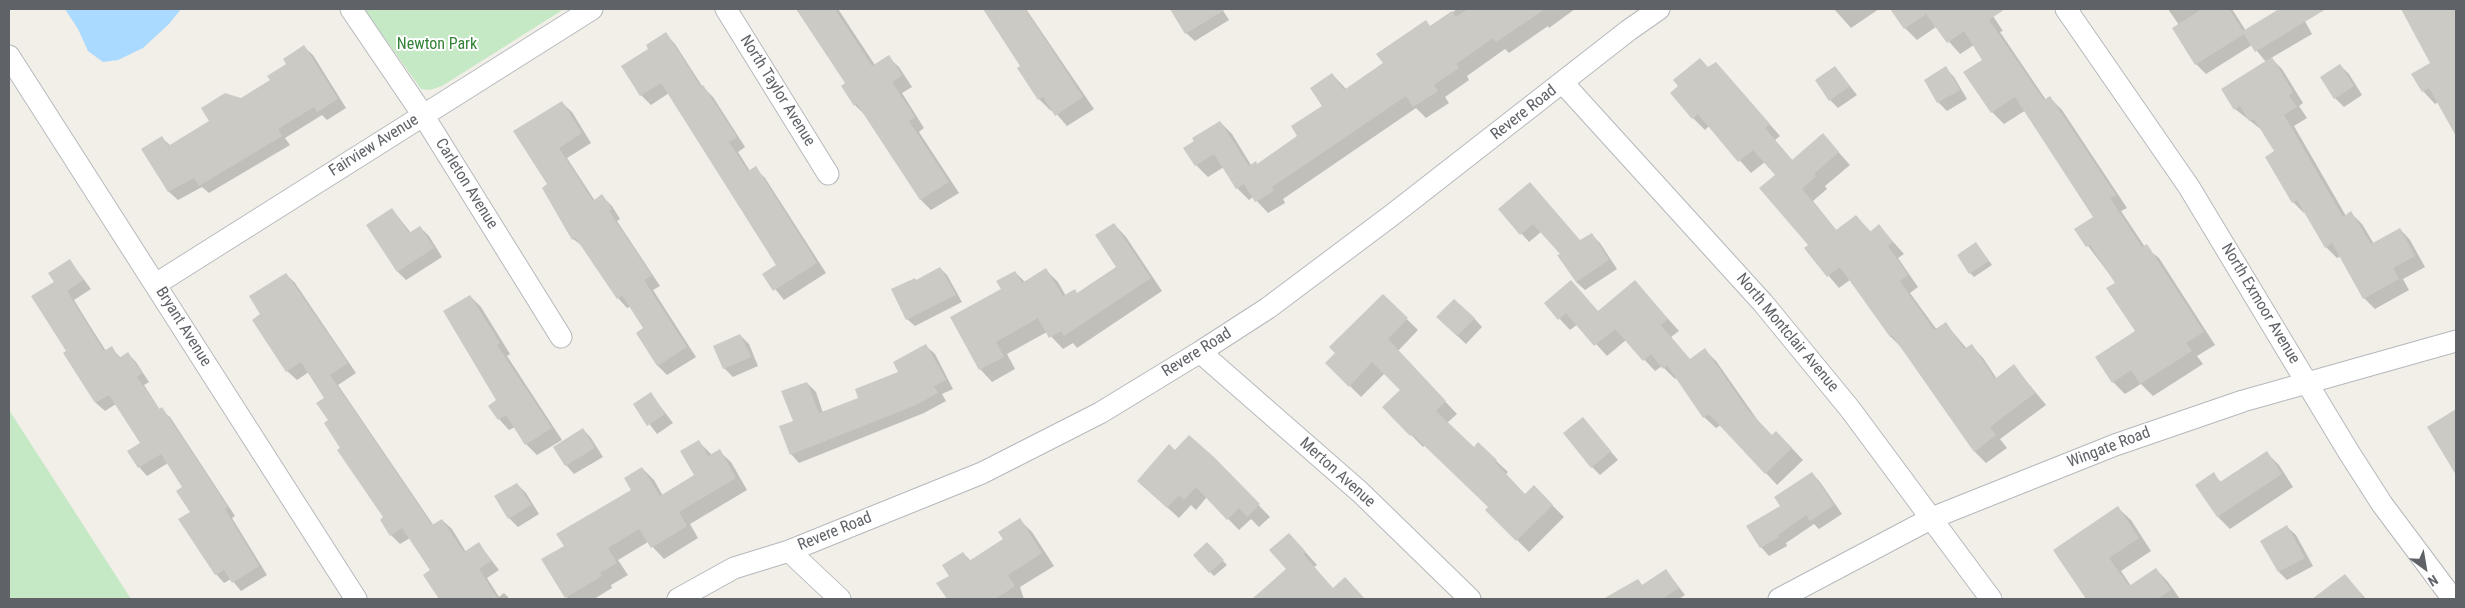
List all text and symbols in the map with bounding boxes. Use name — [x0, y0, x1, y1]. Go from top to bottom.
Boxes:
street label: North Taylor Avenue — [735, 32, 819, 150]
park label: Newton Park — [397, 35, 477, 55]
street label: Revere Road — [1487, 81, 1561, 145]
street label: Fairview Avenue — [326, 111, 422, 181]
street label: Carleton Avenue — [431, 135, 501, 233]
street label: North Exmoor Avenue — [2216, 240, 2304, 368]
street label: North Montclair Avenue — [1732, 270, 1842, 396]
street label: Bryant Avenue — [151, 284, 215, 370]
street label: Revere Road — [1159, 324, 1235, 382]
street label: Wingate Road — [2065, 423, 2153, 473]
street label: Merton Avenue — [1295, 434, 1379, 512]
street label: Revere Road — [795, 508, 875, 556]
north arrow — [2400, 543, 2450, 593]
text: N — [2425, 572, 2441, 590]

